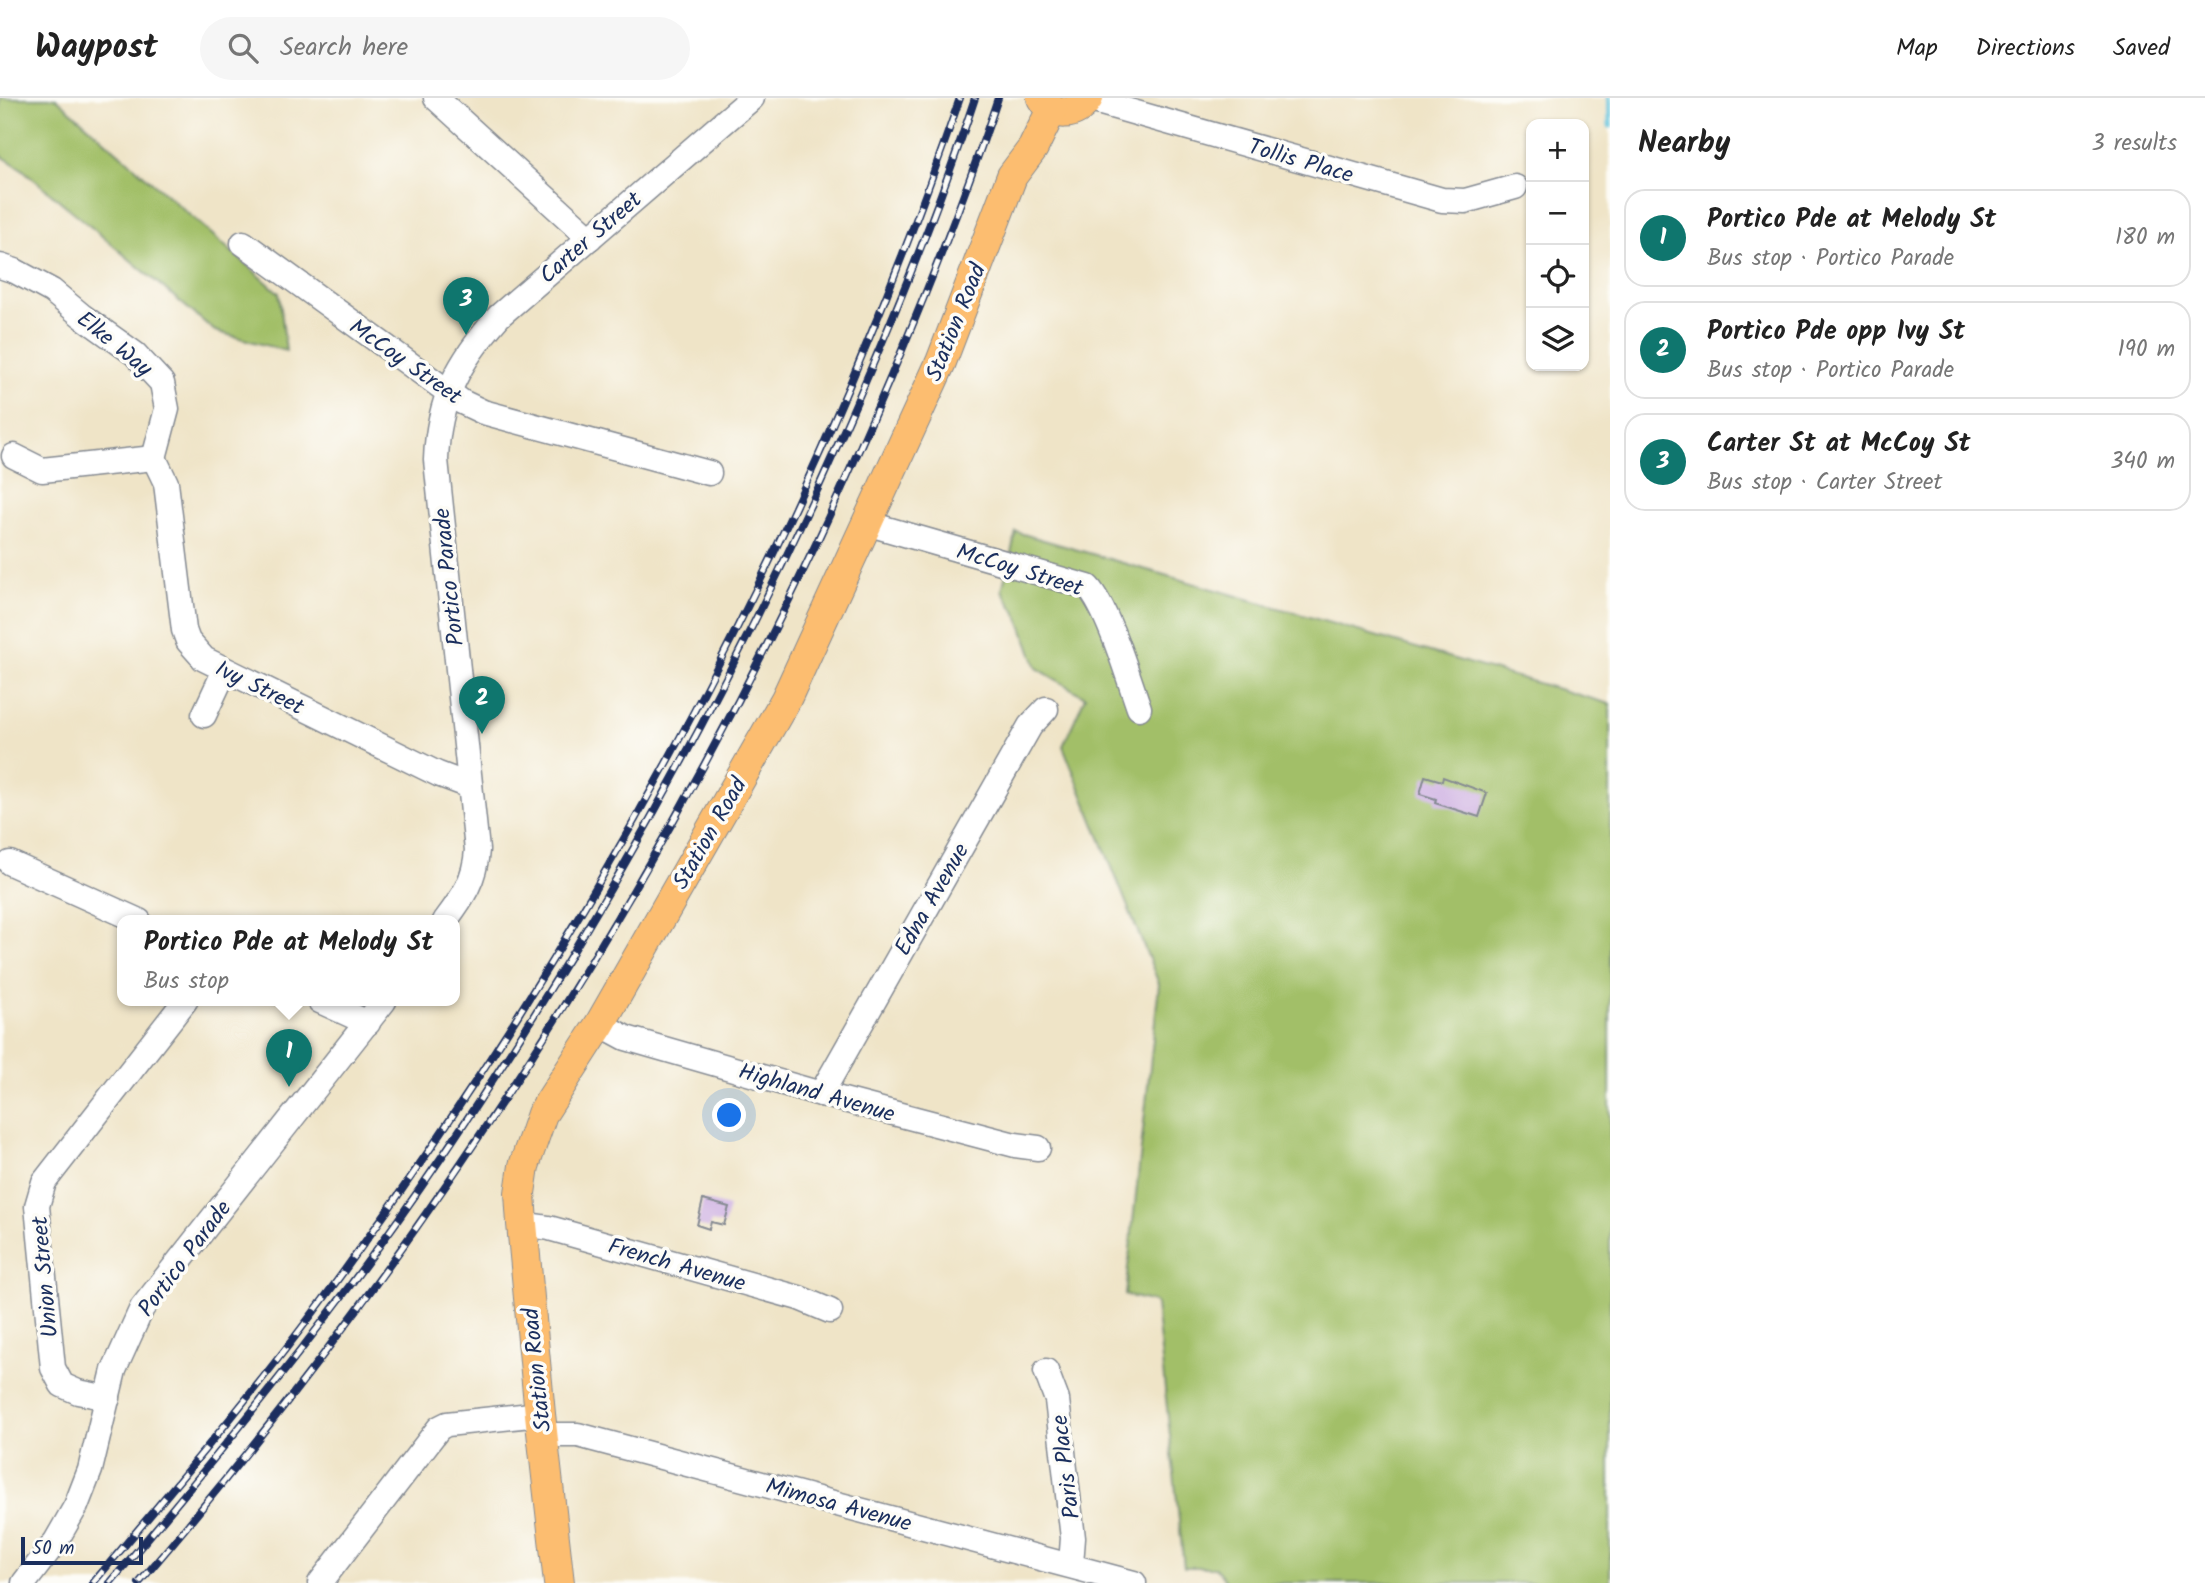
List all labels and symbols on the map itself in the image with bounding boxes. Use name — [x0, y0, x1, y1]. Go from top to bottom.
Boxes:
street label: Tollis Place — [1244, 130, 1357, 194]
street label: Carter Street — [532, 183, 652, 294]
street label: Station Road — [917, 258, 997, 387]
pin: 3 — [443, 277, 489, 335]
street label: Elke Way — [68, 303, 160, 387]
street label: McCoy Street — [341, 310, 470, 416]
street label: Portico Parade — [425, 506, 475, 647]
street label: McCoy Street — [952, 535, 1088, 608]
street label: Ivy Street — [208, 652, 311, 726]
pin: 2 — [459, 676, 505, 734]
street label: Station Road — [664, 771, 758, 897]
street label: Edna Avenue — [886, 837, 980, 963]
pin: 1 — [266, 1029, 312, 1087]
street label: Highland Avenue — [734, 1054, 899, 1133]
your location — [712, 1098, 746, 1132]
street label: Portico Parade — [130, 1193, 242, 1325]
street label: Union Street — [23, 1214, 69, 1339]
street label: French Avenue — [603, 1229, 750, 1303]
street label: Station Road — [514, 1306, 562, 1433]
street label: Paris Place — [1043, 1413, 1091, 1521]
street label: Mimosa Avenue — [761, 1469, 916, 1543]
scale bar — [21, 1534, 144, 1566]

